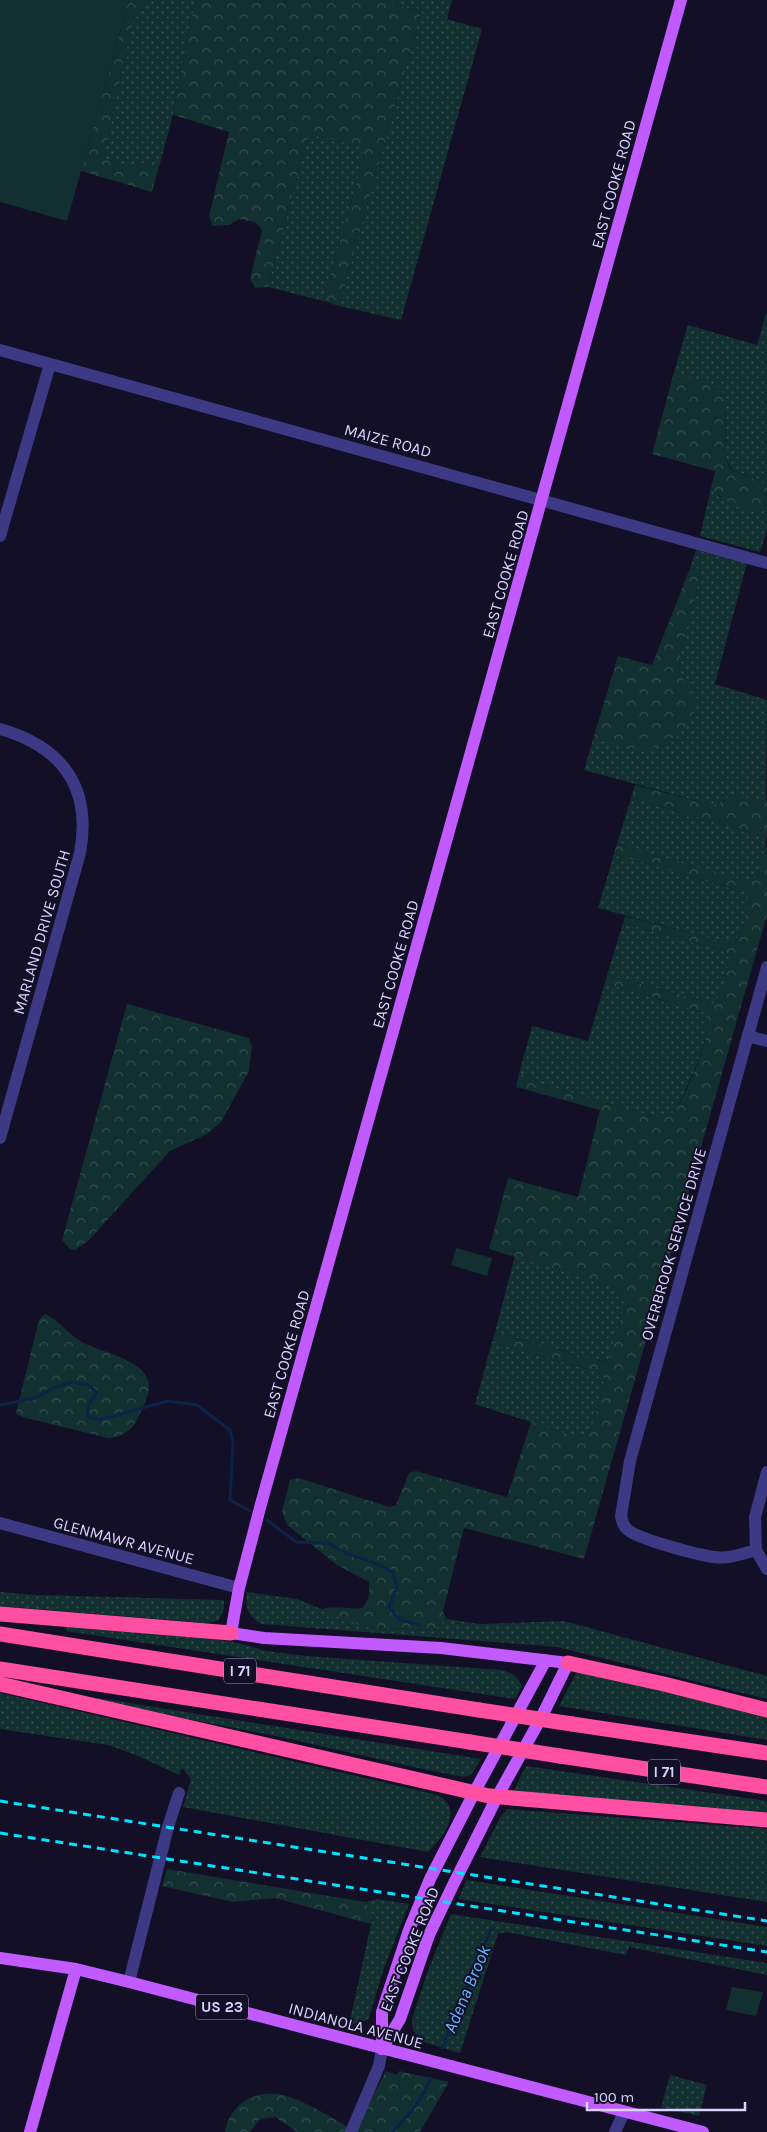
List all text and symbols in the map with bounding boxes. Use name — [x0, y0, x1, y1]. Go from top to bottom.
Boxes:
street label: EAST COOKE ROAD — [587, 118, 640, 251]
street label: MAIZE ROAD — [342, 420, 433, 461]
street label: EAST COOKE ROAD — [478, 508, 533, 640]
street label: MARLAND DRIVE SOUTH — [9, 848, 74, 1017]
street label: EAST COOKE ROAD — [368, 898, 423, 1030]
street label: OVERBROOK SERVICE DRIVE — [637, 1146, 710, 1343]
street label: EAST COOKE ROAD — [259, 1288, 314, 1420]
street label: GLENMAWR AVENUE — [51, 1513, 196, 1568]
road number: I 71 — [224, 1658, 256, 1684]
road number: I 71 — [648, 1760, 680, 1784]
street label: EAST COOKE ROAD — [376, 1884, 443, 2014]
water label: Adena Brook — [439, 1941, 496, 2036]
road number: US 23 — [196, 1994, 248, 2020]
street label: INDIANOLA AVENUE — [287, 1998, 425, 2053]
scale bar — [587, 2080, 744, 2112]
text: 100 m — [594, 2088, 634, 2106]

